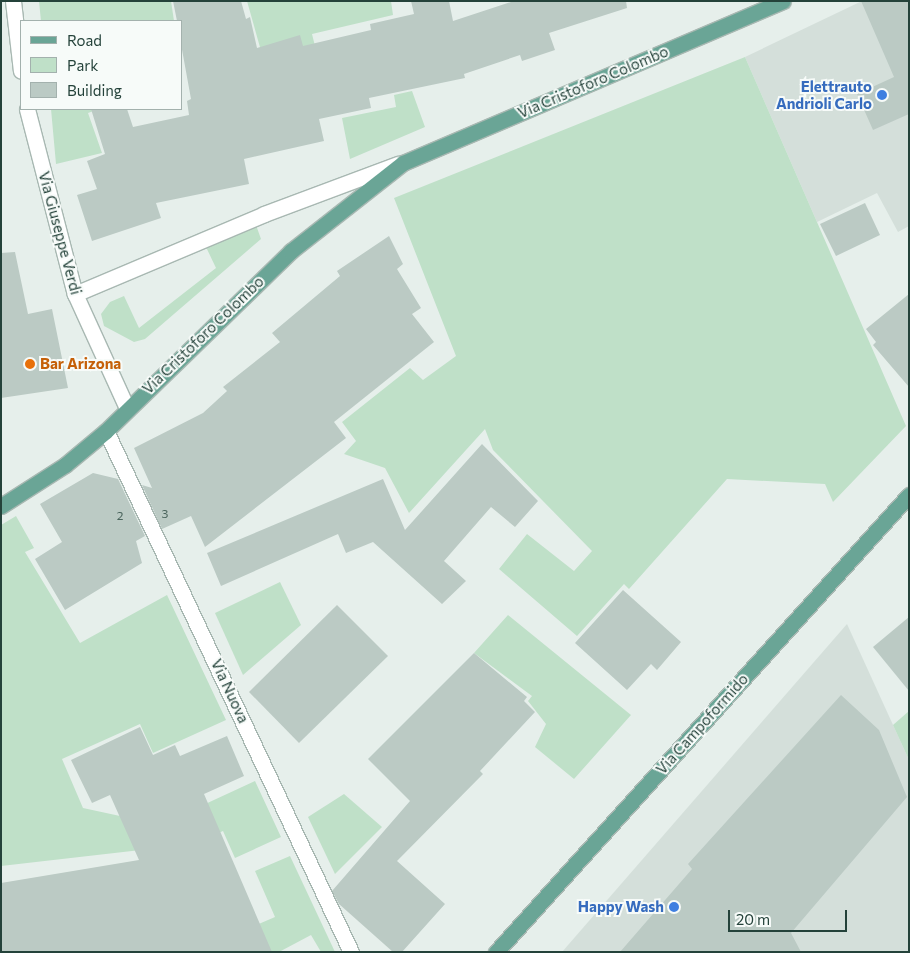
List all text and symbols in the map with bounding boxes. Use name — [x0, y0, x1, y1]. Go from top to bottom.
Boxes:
legend — [20, 20, 182, 110]
text: Road — [67, 31, 102, 49]
street label: Via Cristoforo Colombo — [515, 42, 671, 122]
text: Park — [67, 56, 98, 74]
place label: Elettrauto Andrioli Carlo — [776, 77, 872, 112]
text: Building — [67, 81, 122, 99]
marker: Elettrauto Andrioli Carlo — [876, 89, 888, 101]
street label: Via Giuseppe Verdi — [35, 169, 85, 297]
street label: Via Cristoforo Colombo — [139, 272, 267, 398]
place label: Bar Arizona — [40, 355, 121, 373]
marker: Bar Arizona — [24, 358, 36, 370]
house number: 3 — [162, 507, 168, 521]
house number: 2 — [117, 509, 123, 523]
street label: Via Nuova — [207, 656, 253, 726]
street label: Via Campoformido — [652, 670, 752, 778]
place label: Happy Wash — [578, 898, 664, 916]
scale bar — [730, 900, 849, 932]
marker: Happy Wash — [668, 901, 680, 913]
text: 20 m — [736, 910, 770, 928]

